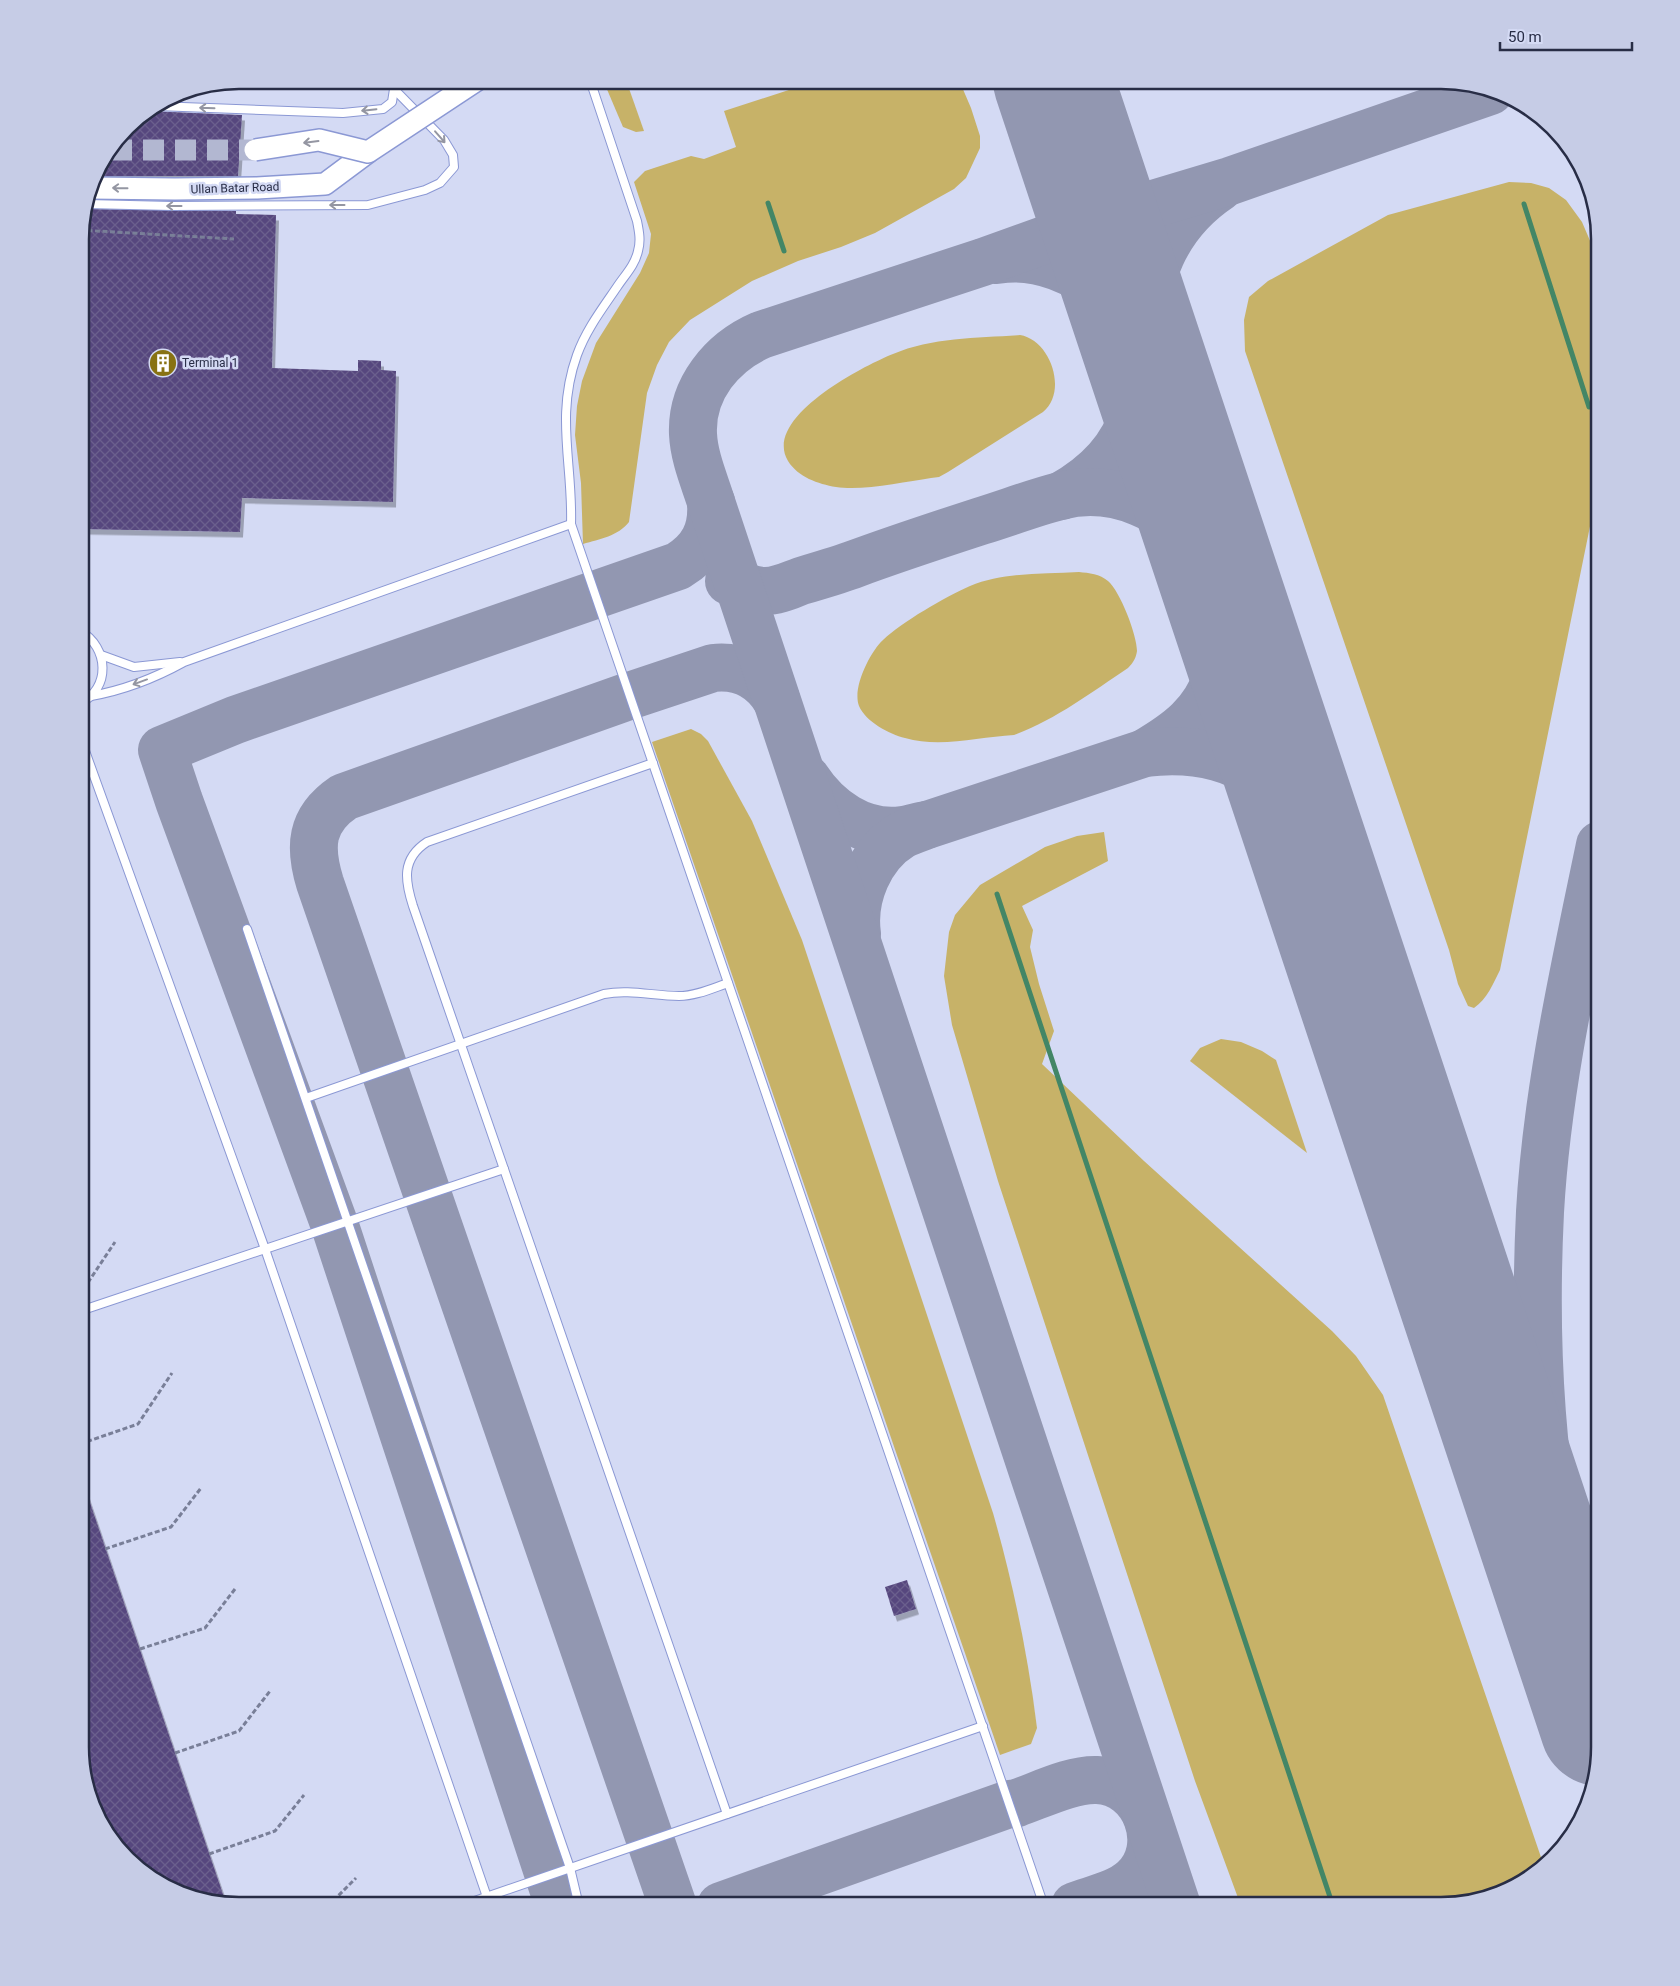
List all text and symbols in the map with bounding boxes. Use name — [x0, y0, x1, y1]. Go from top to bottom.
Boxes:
scale bar — [1500, 20, 1632, 52]
text: 50 m — [1508, 28, 1542, 46]
one-way arrow — [199, 103, 216, 113]
one-way arrow — [362, 105, 378, 115]
one-way arrow — [434, 130, 446, 143]
one-way arrow — [304, 137, 320, 147]
street label: Ullan Batar Road — [190, 179, 280, 197]
one-way arrow — [112, 184, 128, 193]
one-way arrow — [329, 200, 345, 210]
one-way arrow — [166, 201, 182, 211]
building icon: Terminal 1 — [148, 348, 178, 378]
place label: Terminal 1 — [182, 356, 238, 370]
one-way arrow — [133, 678, 148, 687]

